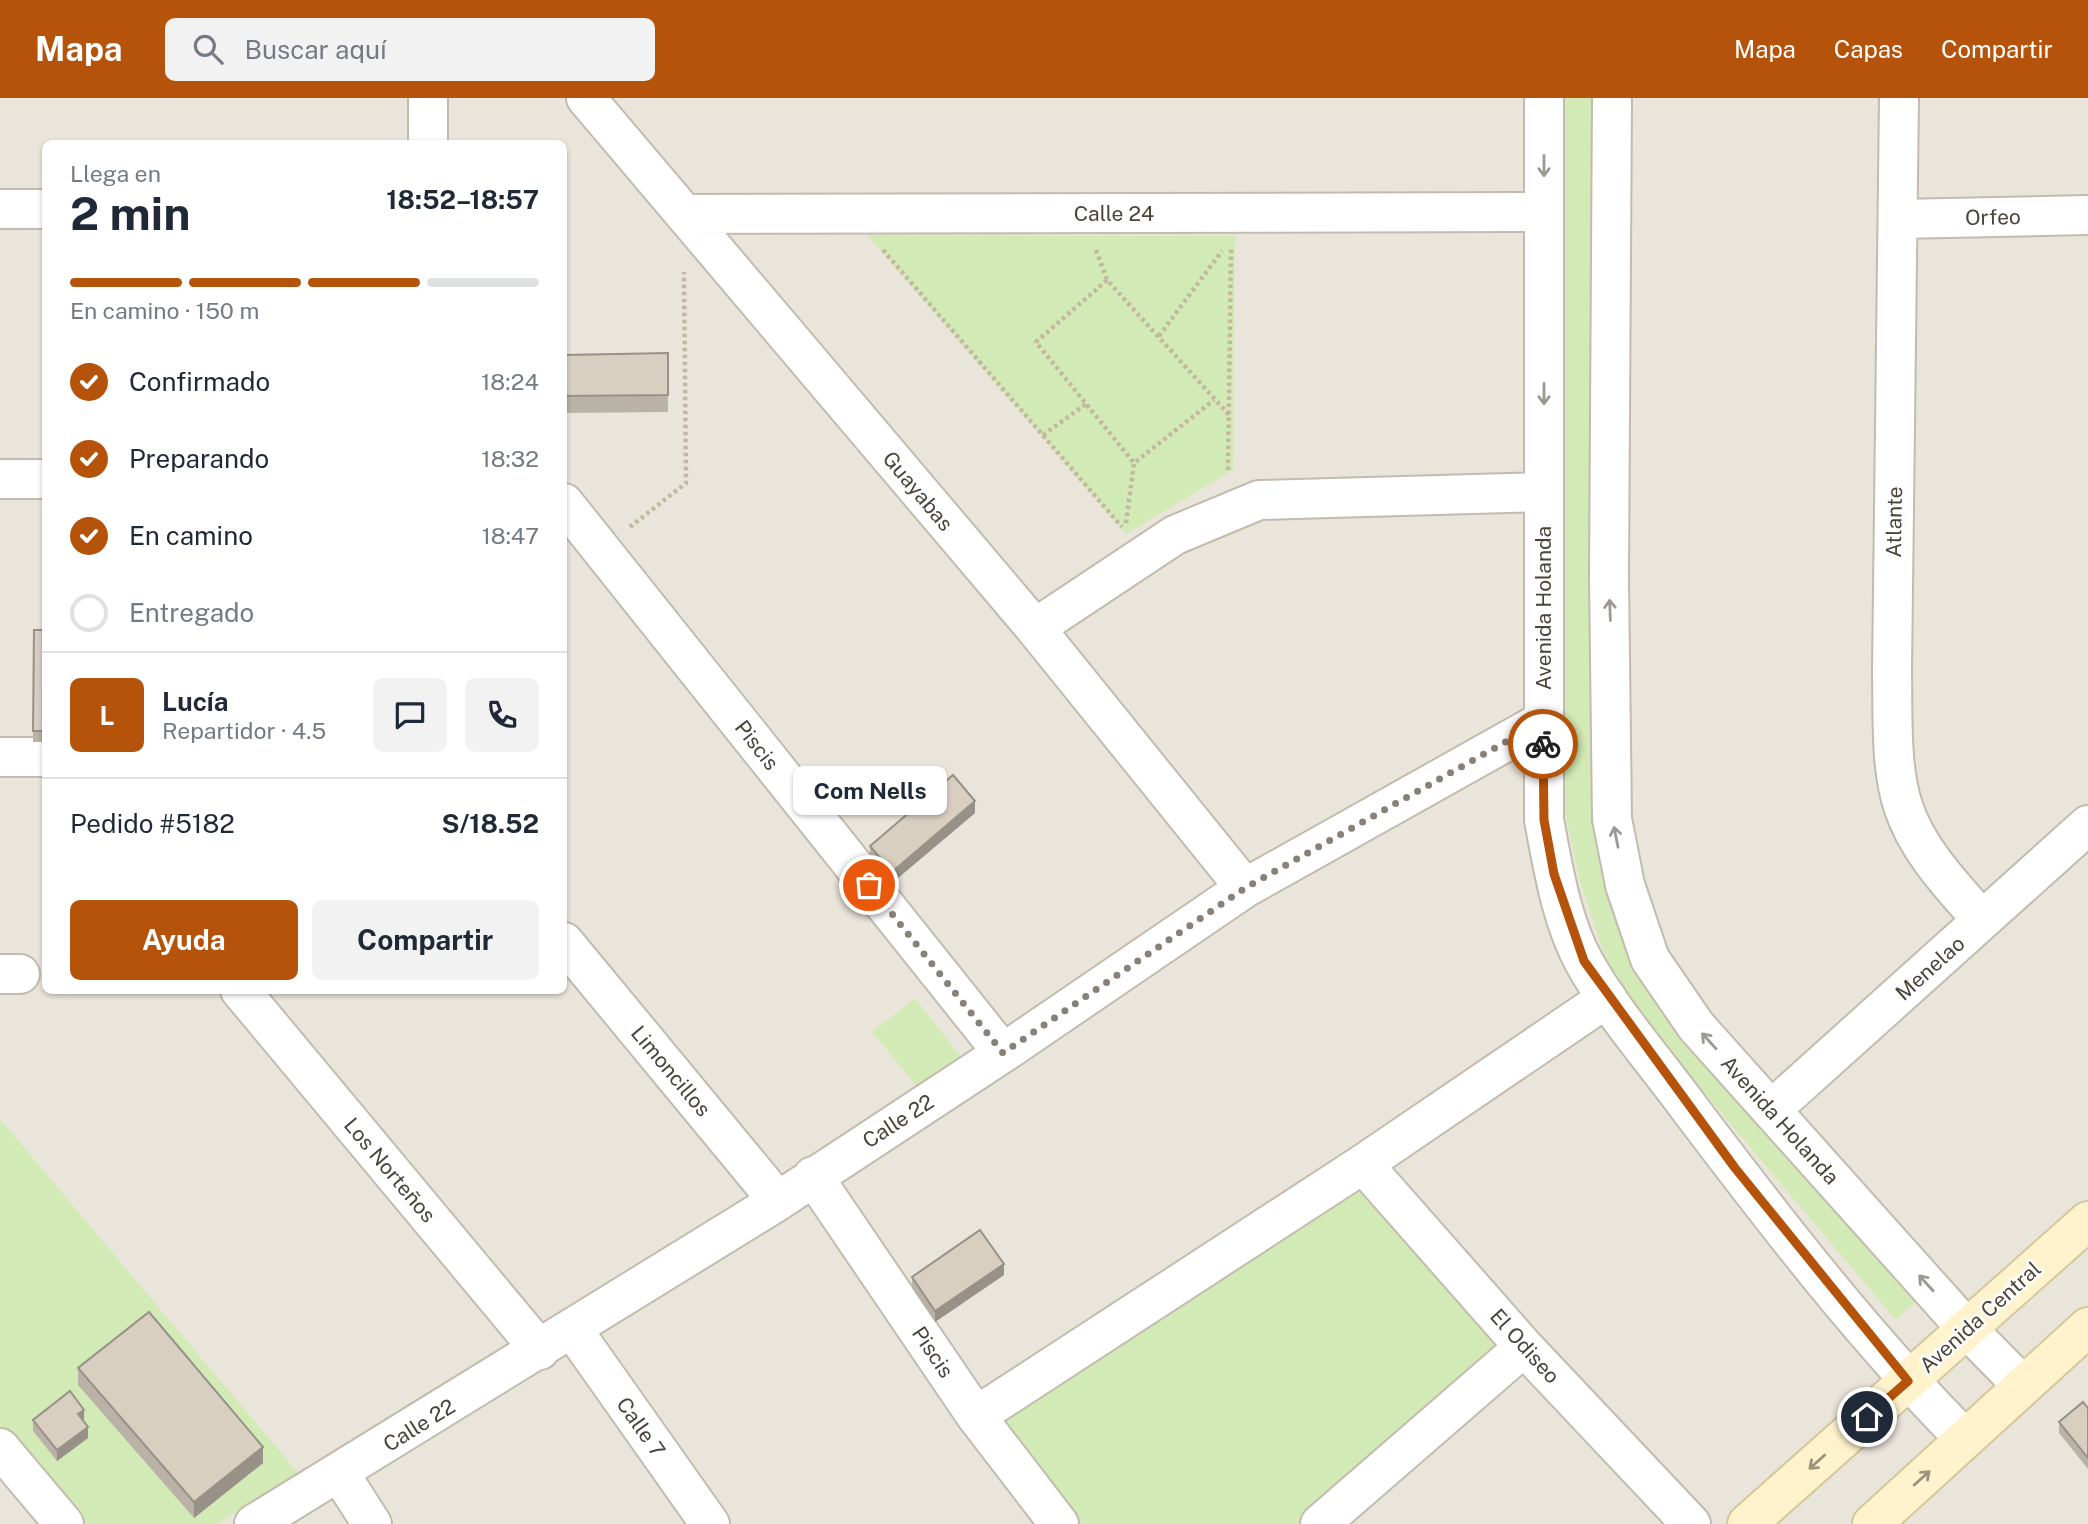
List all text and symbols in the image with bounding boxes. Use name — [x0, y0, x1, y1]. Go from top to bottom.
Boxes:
search box — [165, 18, 655, 81]
text: Mapa — [35, 30, 123, 68]
icon: search — [189, 30, 227, 68]
text: Buscar aquí — [245, 34, 386, 65]
text: Mapa — [1734, 35, 1796, 63]
text: Capas — [1834, 35, 1903, 63]
text: Compartir — [1941, 35, 2053, 63]
one-way arrow — [1537, 154, 1551, 177]
text: Llega en — [70, 160, 161, 187]
text: 18:52–18:57 — [386, 184, 539, 215]
text: 2 min — [70, 186, 190, 240]
street label: Calle 24 — [1074, 201, 1154, 226]
street label: Orfeo — [1965, 204, 2021, 230]
text: En camino · 150 m — [70, 297, 259, 324]
icon: check — [70, 363, 108, 401]
text: Confirmado — [129, 366, 270, 397]
text: 18:24 — [481, 368, 539, 395]
one-way arrow — [1537, 382, 1551, 405]
icon: check — [70, 440, 108, 478]
text: Preparando — [129, 443, 269, 474]
text: 18:32 — [481, 445, 539, 472]
street label: Guayabas — [878, 446, 958, 536]
street label: Atlante — [1881, 486, 1907, 558]
icon: check — [70, 517, 108, 555]
text: En camino — [129, 520, 253, 551]
text: 18:47 — [481, 522, 539, 549]
street label: Avenida Holanda — [1531, 526, 1556, 690]
text: Entregado — [129, 597, 254, 628]
one-way arrow — [1603, 599, 1616, 622]
button: chat — [373, 678, 447, 752]
button: phone — [465, 678, 539, 752]
text: Lucía — [162, 686, 228, 717]
text: L — [99, 700, 115, 731]
courier — [1508, 709, 1578, 779]
street label: Piscis — [730, 715, 784, 775]
text: Repartidor · 4.5 — [162, 717, 326, 744]
icon: bike — [1524, 725, 1562, 763]
callout: Com Nells — [792, 766, 946, 815]
text: Com Nells — [813, 777, 927, 804]
text: Pedido #5182 — [70, 808, 235, 839]
text: S/18.52 — [441, 808, 539, 839]
one-way arrow — [1608, 826, 1622, 849]
pin — [839, 855, 899, 915]
icon: bag — [850, 866, 888, 904]
button: Ayuda — [70, 900, 298, 980]
button: Compartir — [312, 900, 539, 980]
street label: Menelao — [1890, 931, 1970, 1005]
street label: Limoncillos — [626, 1021, 716, 1121]
one-way arrow — [1701, 1032, 1717, 1050]
street label: Avenida Holanda — [1716, 1051, 1844, 1189]
street label: Calle 22 — [858, 1089, 938, 1153]
street label: Los Norteños — [339, 1113, 441, 1227]
street label: Avenida Central — [1914, 1256, 2046, 1378]
one-way arrow — [1918, 1274, 1934, 1292]
street label: El Odiseo — [1485, 1304, 1565, 1388]
street label: Piscis — [907, 1322, 959, 1382]
pin — [1837, 1387, 1897, 1447]
street label: Calle 7 — [611, 1392, 671, 1462]
street label: Calle 22 — [379, 1393, 459, 1457]
icon: home — [1848, 1398, 1886, 1436]
one-way arrow — [1808, 1454, 1826, 1470]
one-way arrow — [1913, 1470, 1931, 1486]

